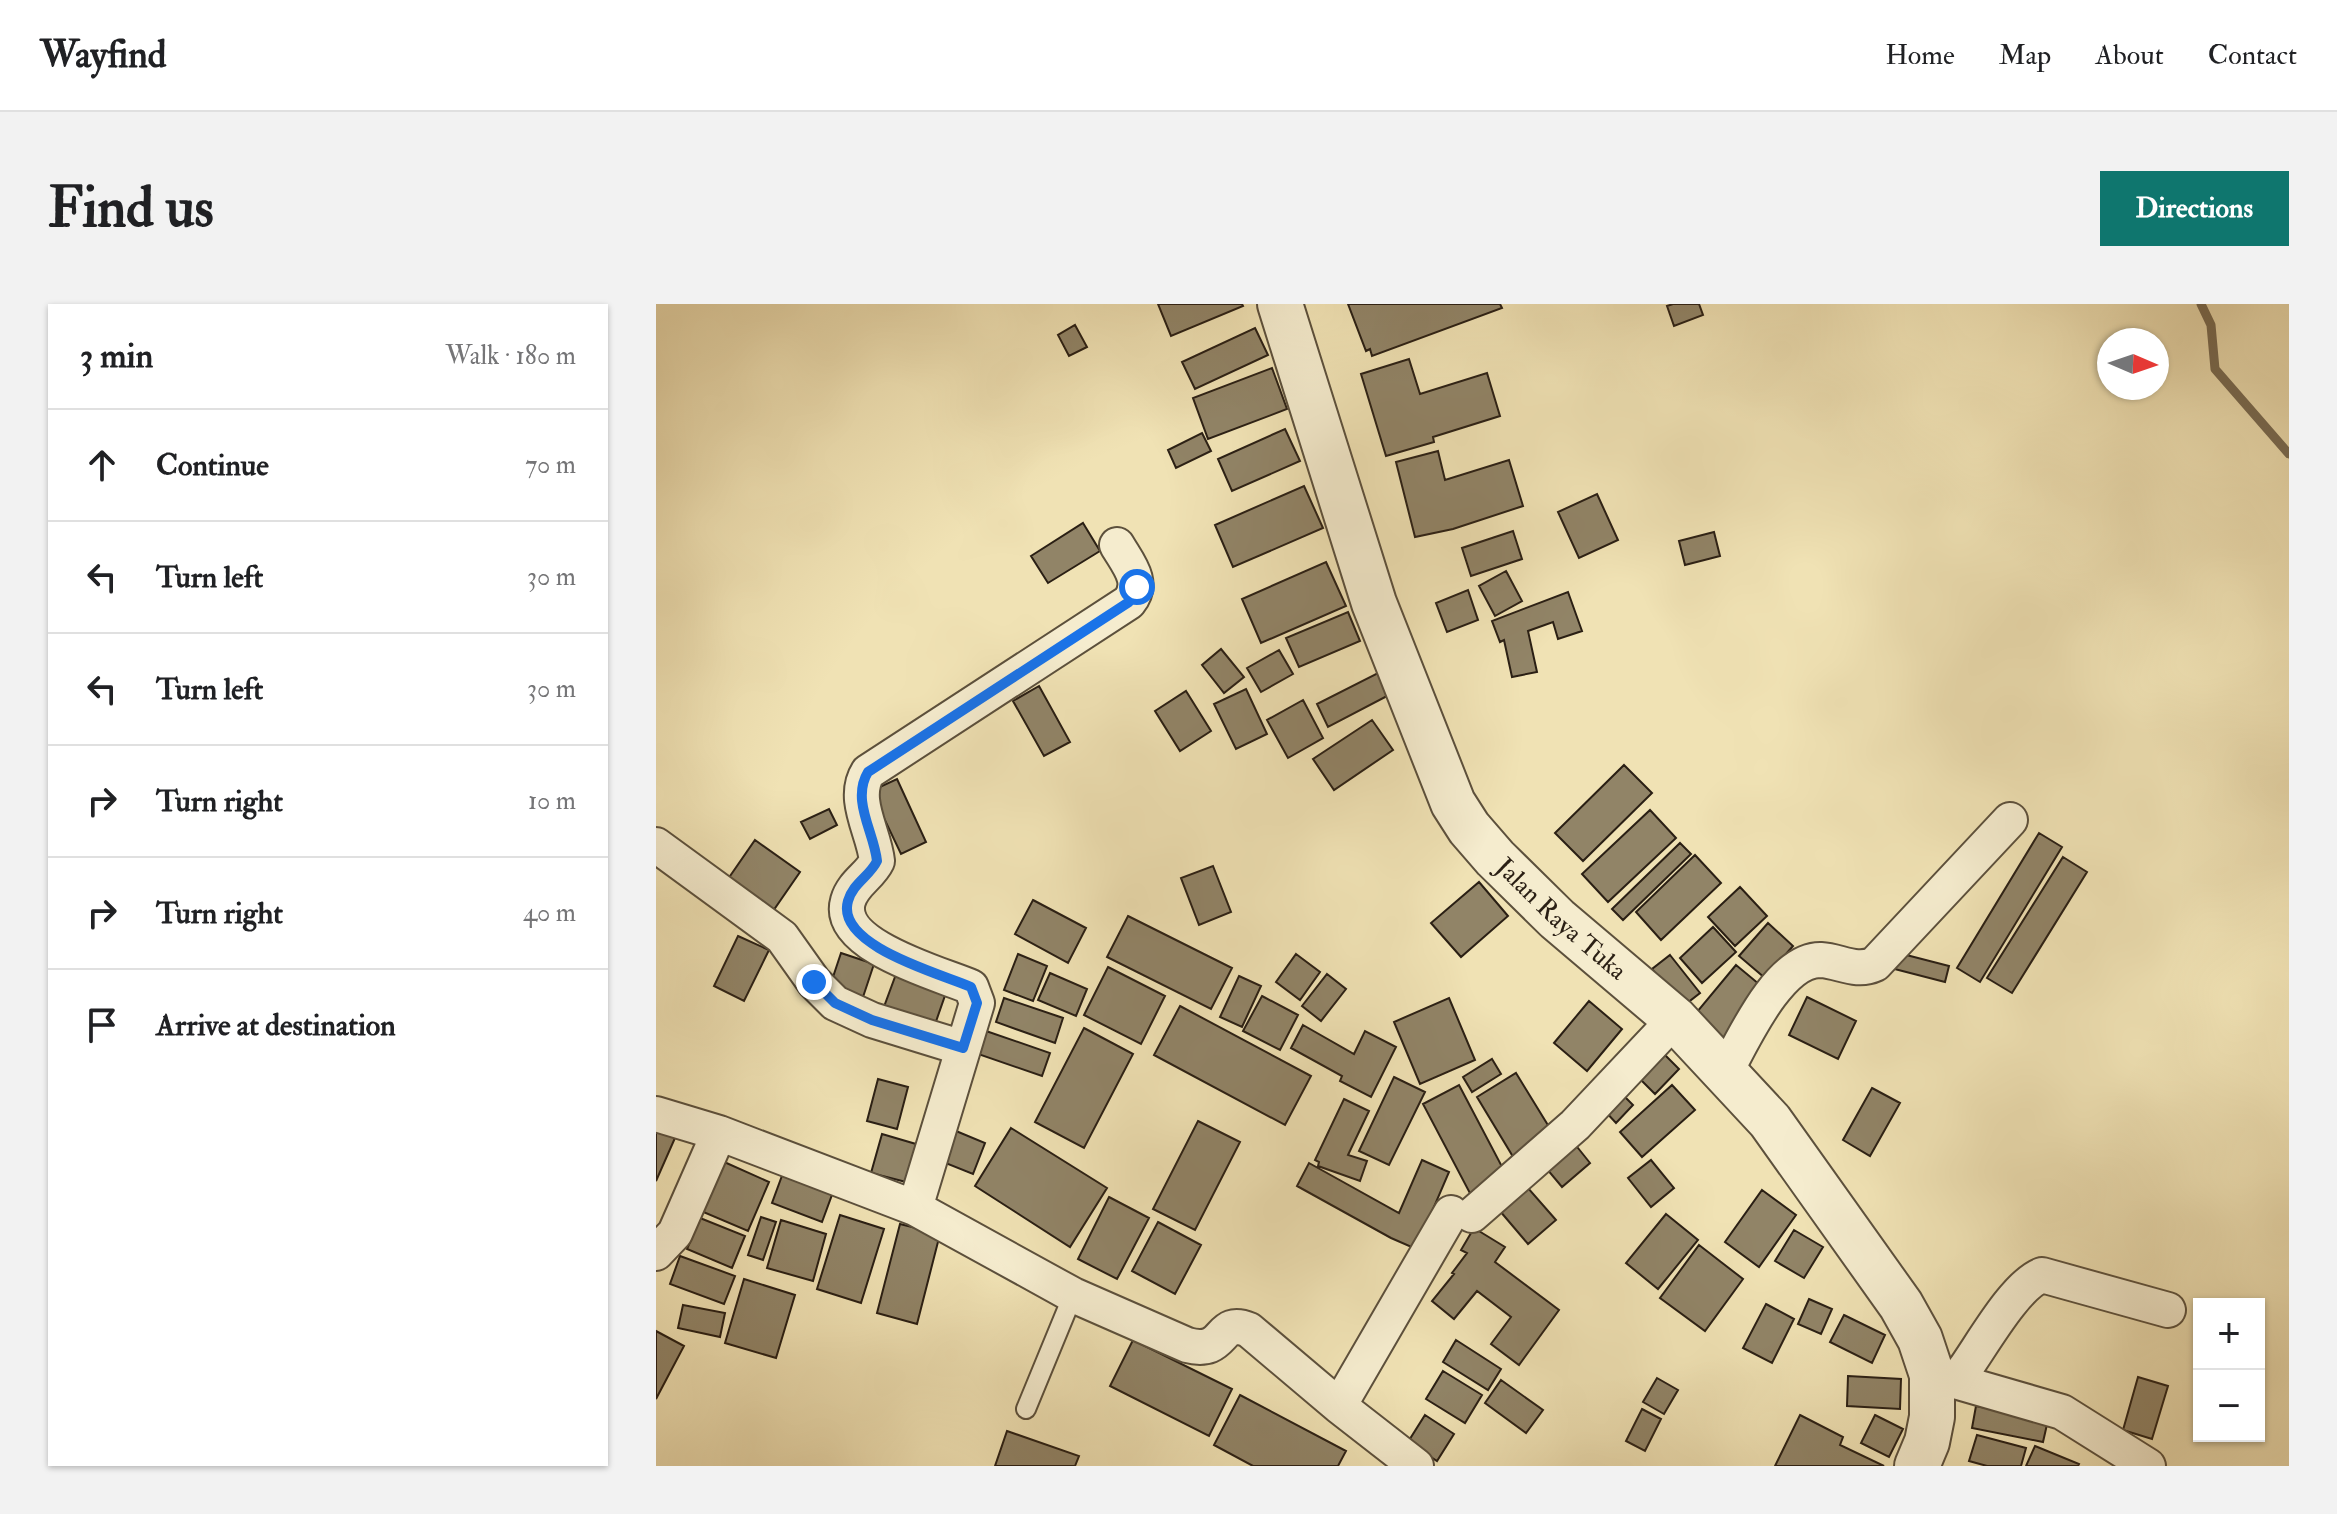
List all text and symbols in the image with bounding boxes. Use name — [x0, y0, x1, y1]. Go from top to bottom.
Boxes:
text: Wayfind — [40, 31, 166, 79]
text: Home — [1885, 38, 1955, 73]
text: Map — [1999, 38, 2051, 73]
text: About — [2095, 38, 2164, 73]
text: Contact — [2208, 38, 2297, 73]
button: Directions — [2100, 171, 2289, 246]
text: Find us — [48, 173, 214, 244]
north arrow — [2097, 328, 2169, 400]
text: 3 min — [80, 335, 153, 378]
text: Walk · 180 m — [446, 340, 576, 372]
icon: ahead — [80, 443, 124, 487]
text: Continue — [156, 447, 269, 484]
text: 70 m — [525, 449, 576, 481]
icon: left — [80, 555, 124, 599]
text: Turn left — [156, 559, 263, 596]
text: 30 m — [527, 561, 576, 593]
route start — [1119, 569, 1155, 605]
icon: left — [80, 667, 124, 711]
text: Turn left — [156, 671, 263, 708]
text: 30 m — [527, 673, 576, 705]
icon: right — [80, 779, 124, 823]
text: Turn right — [156, 783, 283, 820]
text: 10 m — [528, 785, 576, 817]
street label: Jalan Raya Tuka — [1488, 851, 1634, 987]
icon: right — [80, 891, 124, 935]
text: Turn right — [156, 895, 283, 932]
text: 40 m — [523, 897, 576, 929]
route end — [796, 964, 832, 1000]
icon: arrive — [80, 1003, 124, 1047]
text: Arrive at destination — [156, 1007, 396, 1044]
map controls — [2193, 1298, 2265, 1442]
button: + — [2193, 1298, 2265, 1370]
button: − — [2193, 1370, 2265, 1442]

